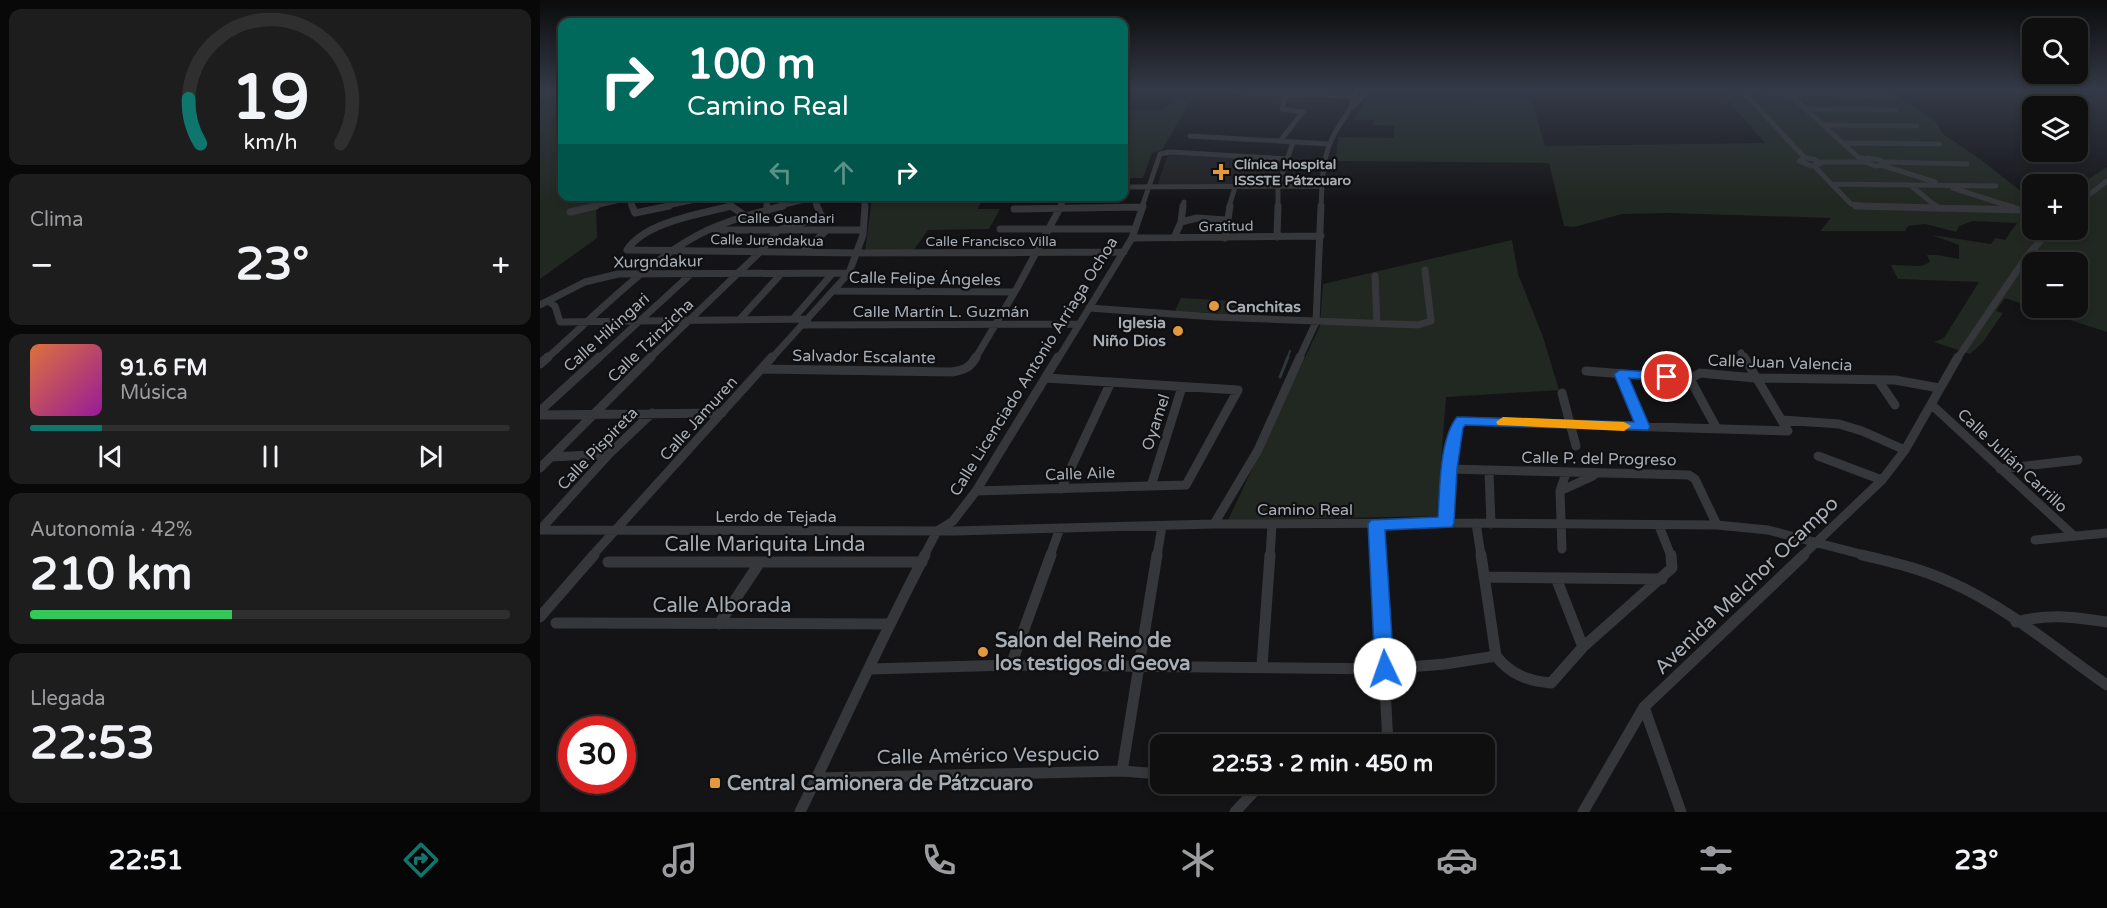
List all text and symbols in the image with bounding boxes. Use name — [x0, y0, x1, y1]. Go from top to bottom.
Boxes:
map controls — [2022, 18, 2088, 318]
button: search — [2022, 18, 2088, 84]
text: 100 m — [687, 39, 816, 90]
icon: right — [588, 42, 666, 120]
text: 19 — [231, 61, 309, 136]
text: Camino Real — [687, 90, 849, 123]
button: layers — [2022, 96, 2088, 162]
text: km/h — [243, 129, 297, 155]
icon: left — [764, 156, 797, 189]
icon: ahead — [827, 156, 860, 189]
icon: right — [890, 156, 923, 189]
place label: Clínica Hospital ISSSTE Pátzcuaro — [1234, 156, 1352, 189]
marker: Clínica Hospital ISSSTE Pátzcuaro — [1212, 163, 1230, 181]
button: + — [2022, 174, 2088, 240]
text: Clima — [30, 208, 83, 232]
street label: Calle Guandari — [737, 210, 835, 227]
street label: Gratitud — [1198, 218, 1254, 235]
street label: Calle Jurendakua — [710, 231, 824, 250]
street label: Calle Francisco Villa — [925, 233, 1057, 250]
street label: Calle Licenciado Antonio Arriaga Ochoa — [945, 233, 1122, 500]
text: 23° — [236, 238, 309, 292]
text: − — [30, 246, 54, 285]
text: + — [491, 246, 510, 285]
street label: Xurgndakur — [613, 251, 704, 273]
button: − — [2022, 252, 2088, 318]
street label: Calle Felipe Ángeles — [849, 268, 1001, 290]
street label: Calle Hikingari — [560, 289, 654, 377]
street label: Calle Tzinzicha — [603, 295, 698, 387]
place label: Canchitas — [1226, 297, 1301, 317]
marker: Canchitas — [1207, 299, 1221, 313]
street label: Calle Martín L. Guzmán — [853, 302, 1029, 322]
place label: Iglesia Niño Dios — [1092, 313, 1166, 351]
marker: Iglesia Niño Dios — [1171, 324, 1185, 338]
street label: Salvador Escalante — [792, 346, 936, 368]
street label: Calle Juan Valencia — [1707, 350, 1853, 376]
pin — [1641, 351, 1692, 402]
text: 91.6 FM — [120, 355, 208, 381]
icon: arrive — [1650, 360, 1683, 393]
street label: Calle Jamuren — [656, 372, 742, 465]
text: Música — [120, 381, 188, 405]
street label: Oyamel — [1137, 392, 1174, 453]
street label: Calle Pispireta — [553, 403, 642, 494]
street label: Calle Julián Carrillo — [1953, 405, 2072, 517]
icon: previous — [94, 440, 127, 473]
icon: pause — [254, 440, 287, 473]
icon: next — [414, 440, 447, 473]
street label: Calle P. del Progreso — [1521, 448, 1677, 470]
street label: Calle Aile — [1045, 463, 1115, 485]
street label: Avenida Melchor Ocampo — [1650, 492, 1844, 680]
street label: Camino Real — [1257, 500, 1353, 520]
street label: Lerdo de Tejada — [715, 507, 837, 527]
text: Autonomía · 42% — [30, 518, 192, 542]
street label: Calle Mariquita Linda — [664, 533, 866, 557]
text: 210 km — [30, 548, 192, 602]
street label: Calle Alborada — [653, 594, 791, 618]
place label: Salon del Reino de los testigos di Geova — [995, 629, 1190, 676]
position arrow — [1353, 637, 1417, 701]
marker: Salon del Reino de los testigos di Geova — [976, 645, 990, 659]
text: Llegada — [30, 687, 106, 711]
speed limit sign: 30 — [558, 716, 636, 794]
text: 22:53 — [30, 717, 155, 771]
street label: Calle Américo Vespucio — [876, 742, 1100, 770]
text: 22:53 · 2 min · 450 m — [1212, 751, 1433, 777]
place label: Central Camionera de Pátzcuaro — [727, 772, 1033, 796]
marker: Central Camionera de Pátzcuaro — [708, 776, 722, 790]
icon: directions — [400, 839, 442, 881]
icon: music — [659, 839, 701, 881]
icon: phone — [918, 839, 960, 881]
icon: climate — [1177, 839, 1219, 881]
icon: car — [1436, 839, 1478, 881]
icon: filters — [1695, 839, 1737, 881]
text: 22:51 — [109, 844, 183, 877]
text: 23° — [1954, 844, 1998, 877]

